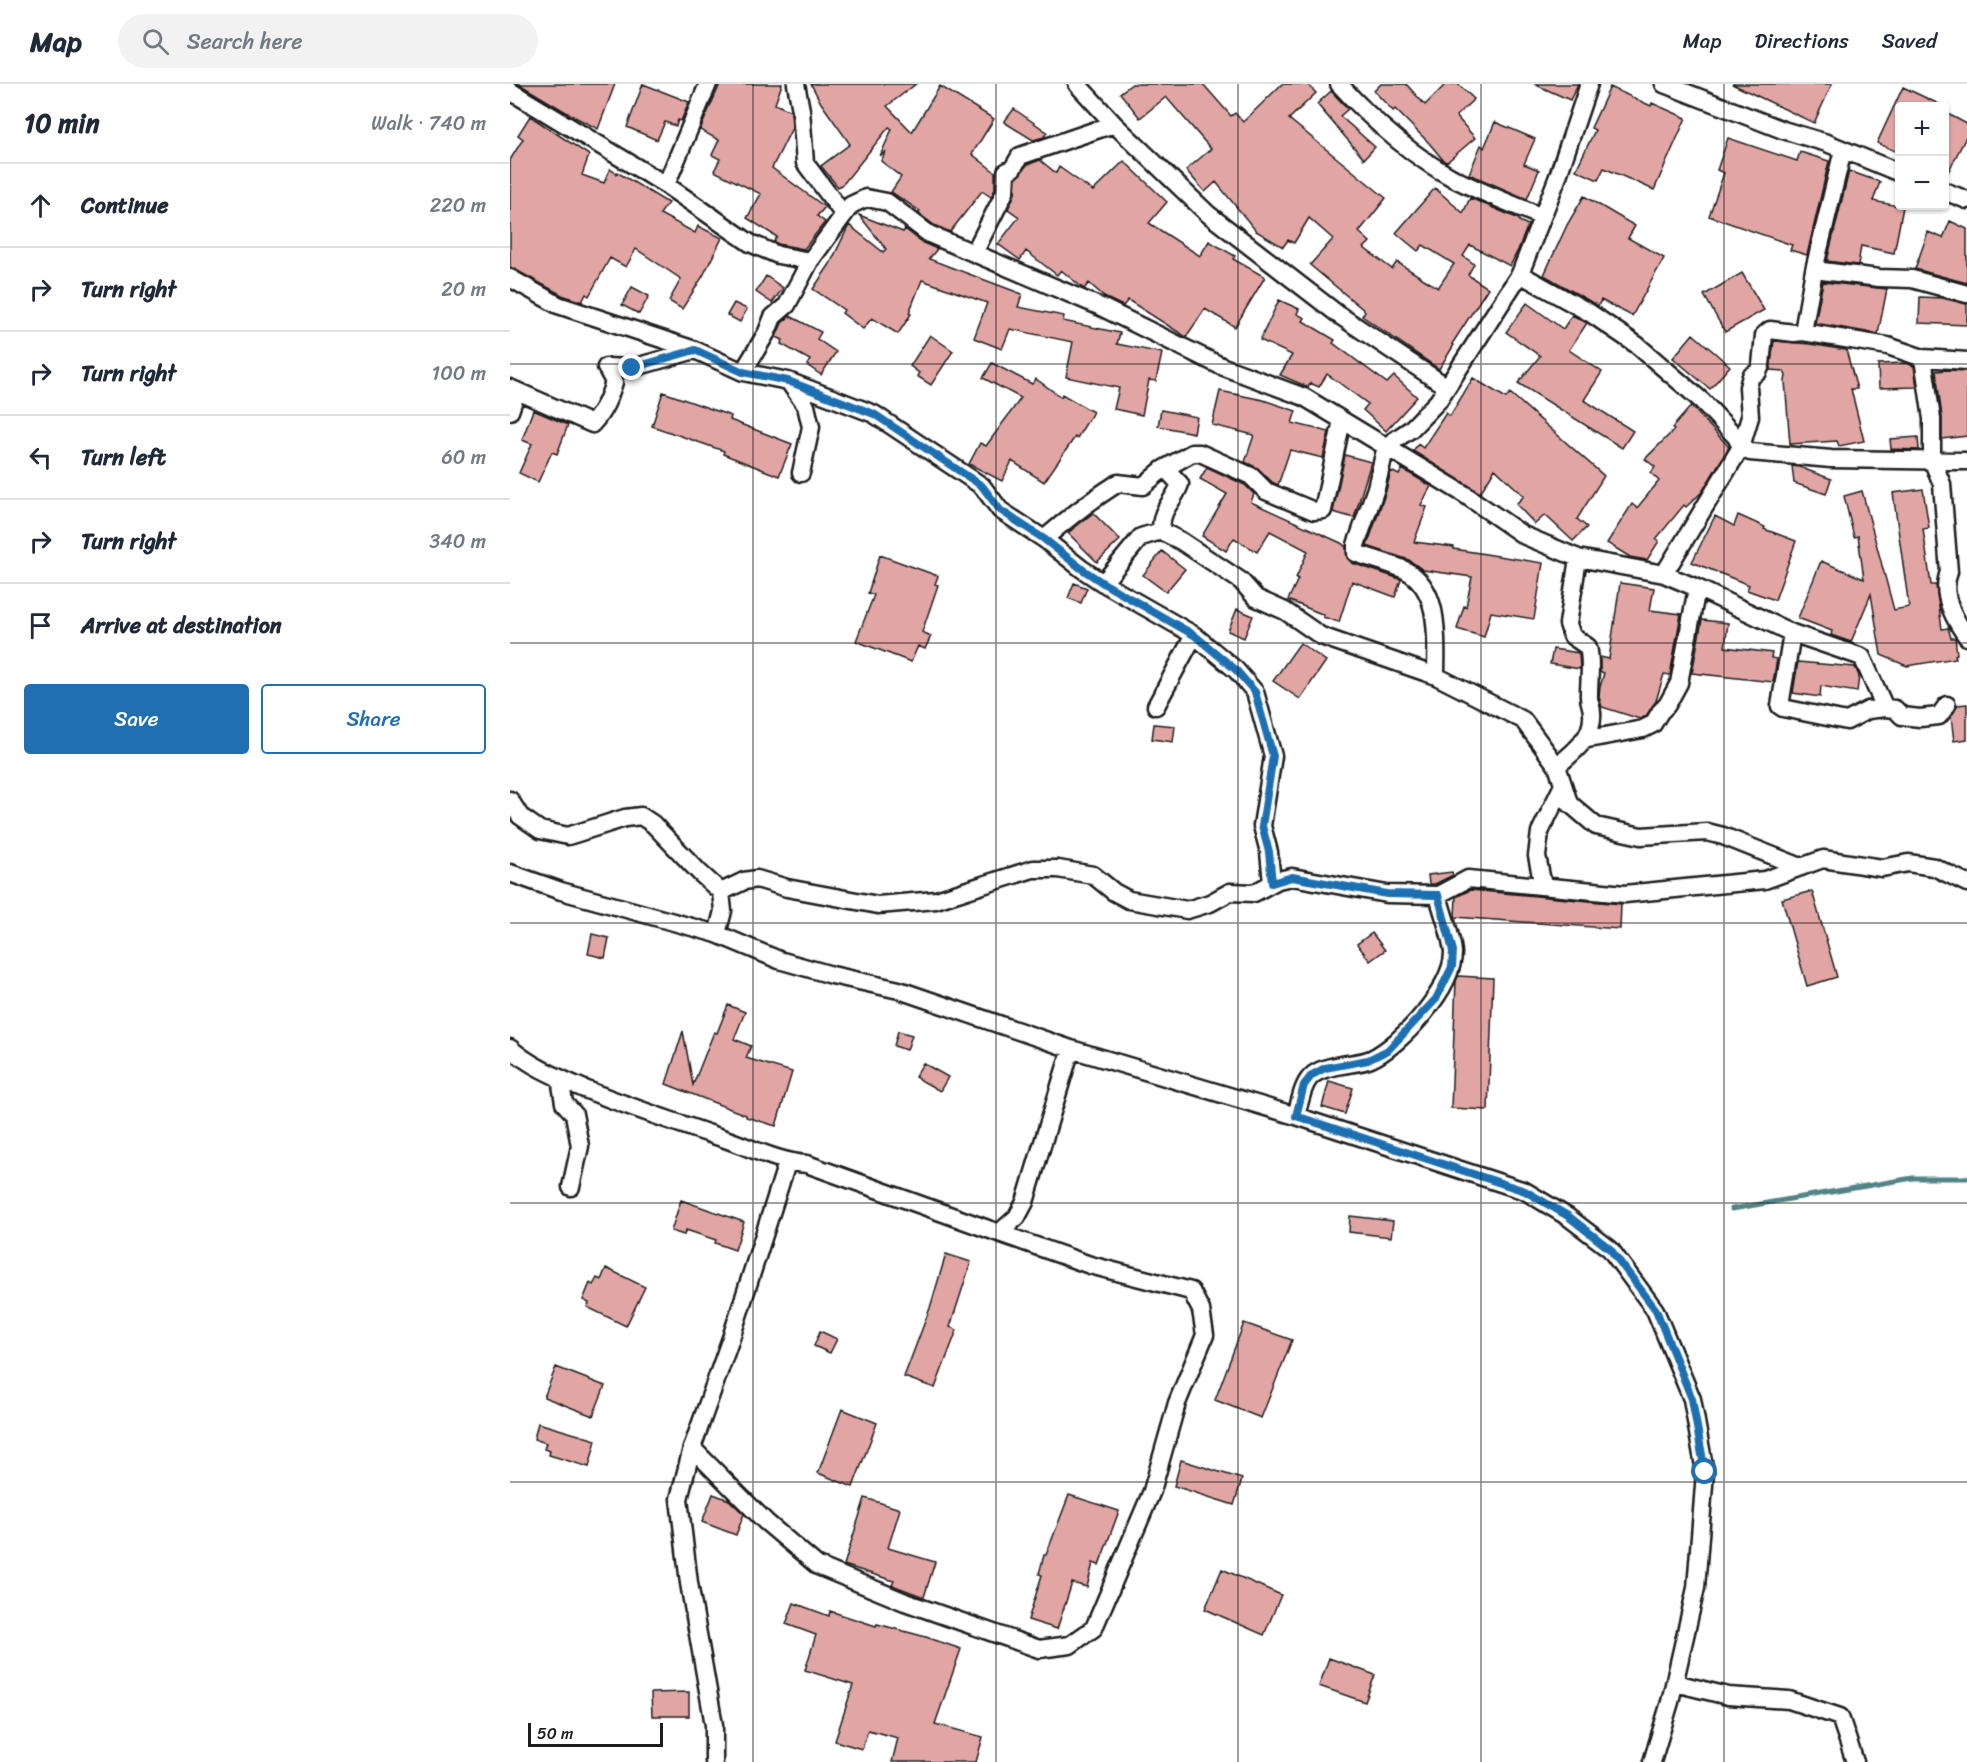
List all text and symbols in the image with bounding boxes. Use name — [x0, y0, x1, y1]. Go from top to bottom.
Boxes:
search box — [118, 14, 538, 68]
text: Map — [30, 17, 82, 66]
text: Search here — [187, 22, 303, 61]
text: Map — [1683, 22, 1721, 60]
text: Directions — [1754, 22, 1849, 60]
text: Saved — [1882, 22, 1937, 60]
icon: search — [139, 25, 172, 58]
text: 10 min — [24, 100, 100, 146]
map controls — [1895, 102, 1949, 210]
button: + — [1895, 102, 1949, 156]
text: Walk · 740 m — [371, 106, 486, 141]
button: − — [1895, 156, 1949, 210]
text: Continue — [81, 186, 169, 225]
text: 220 m — [430, 188, 486, 223]
icon: ahead — [24, 189, 57, 222]
text: Turn right — [81, 270, 176, 309]
text: 20 m — [441, 272, 486, 307]
icon: right — [24, 273, 57, 306]
text: Turn right — [81, 354, 176, 393]
route end — [618, 354, 644, 380]
text: 100 m — [432, 356, 486, 391]
icon: right — [24, 357, 57, 390]
text: Turn left — [81, 438, 166, 477]
text: 60 m — [441, 440, 486, 475]
icon: left — [24, 441, 57, 474]
text: Turn right — [81, 522, 176, 561]
text: 340 m — [429, 524, 486, 559]
icon: right — [24, 525, 57, 558]
text: Arrive at destination — [81, 606, 282, 645]
icon: arrive — [24, 609, 57, 642]
button: Save — [24, 684, 249, 754]
button: Share — [261, 684, 486, 754]
route start — [1691, 1458, 1717, 1484]
text: 50 m — [537, 1719, 573, 1748]
scale bar — [528, 1720, 663, 1748]

